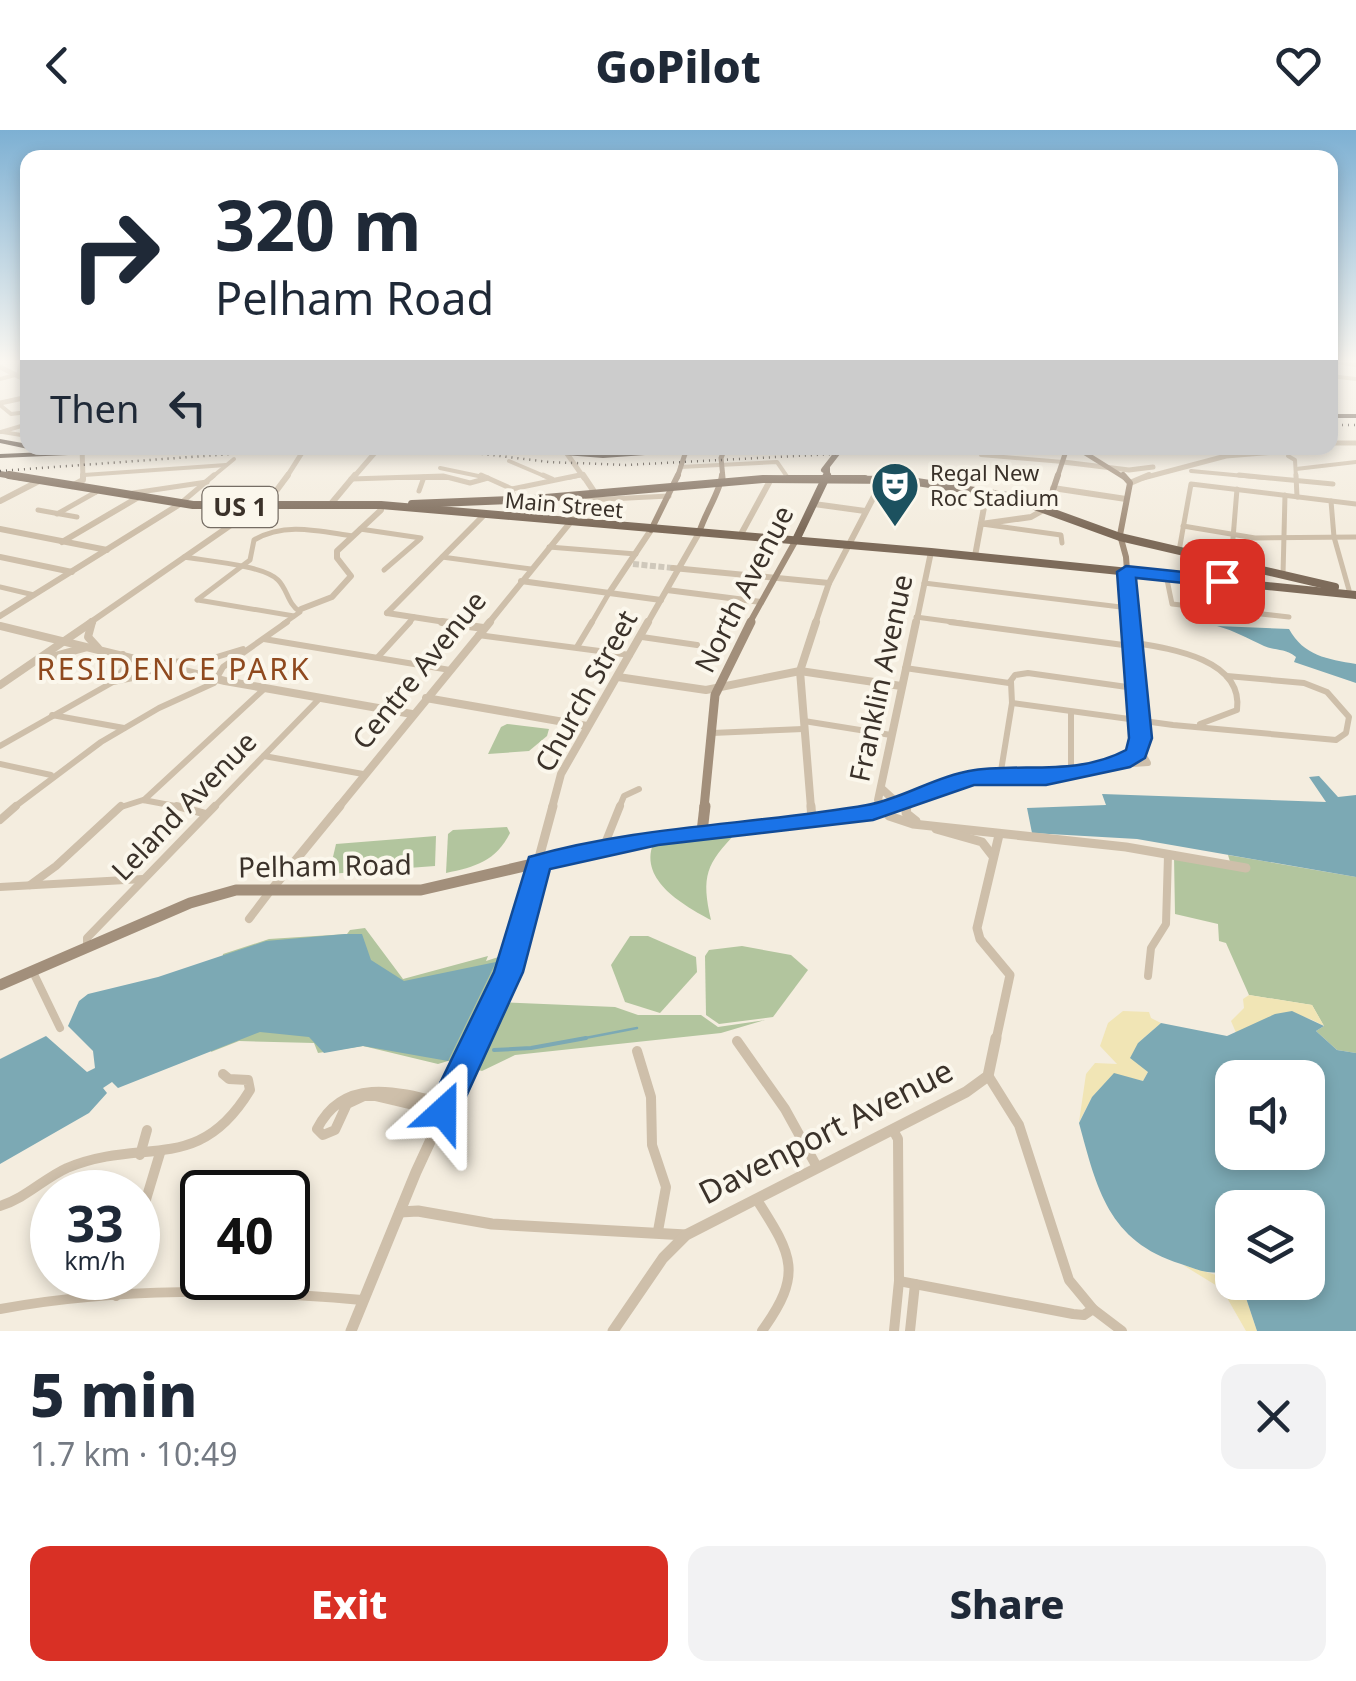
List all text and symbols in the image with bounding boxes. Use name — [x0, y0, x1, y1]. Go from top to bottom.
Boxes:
text: GoPilot — [595, 35, 761, 96]
icon: back — [30, 38, 85, 93]
icon: heart — [1271, 38, 1326, 93]
text: 320 m — [215, 176, 422, 272]
icon: right — [50, 190, 180, 320]
text: Pelham Road — [215, 267, 494, 328]
icon: left — [160, 380, 215, 435]
text: Then — [50, 382, 140, 434]
place label: Regal New Roc Stadium — [930, 457, 1059, 512]
theatre icon: Regal New Roc Stadium — [869, 460, 921, 528]
street label: Main Street — [504, 484, 625, 524]
road number: US 1 — [202, 487, 278, 527]
street label: North Avenue — [685, 498, 802, 679]
pin — [1180, 539, 1265, 624]
icon: arrive — [1195, 554, 1250, 609]
street label: Franklin Avenue — [840, 571, 921, 785]
street label: Centre Avenue — [343, 582, 494, 756]
street label: Church Street — [525, 603, 645, 778]
district label: RESIDENCE PARK — [37, 648, 311, 689]
street label: Leland Avenue — [102, 723, 264, 888]
street label: Pelham Road — [238, 844, 412, 886]
street label: Davenport Avenue — [691, 1048, 960, 1213]
position arrow — [391, 1060, 495, 1164]
map controls — [1215, 1060, 1325, 1300]
button: sound — [1215, 1060, 1325, 1170]
speed limit sign: 40 — [180, 1170, 310, 1300]
text: 33 — [66, 1189, 124, 1257]
button: layers — [1215, 1190, 1325, 1300]
text: km/h — [64, 1243, 126, 1277]
text: 5 min — [30, 1353, 198, 1435]
button: close — [1221, 1364, 1326, 1469]
text: 1.7 km · 10:49 — [30, 1432, 238, 1475]
button: Exit — [30, 1546, 668, 1661]
button: Share — [688, 1546, 1326, 1661]

